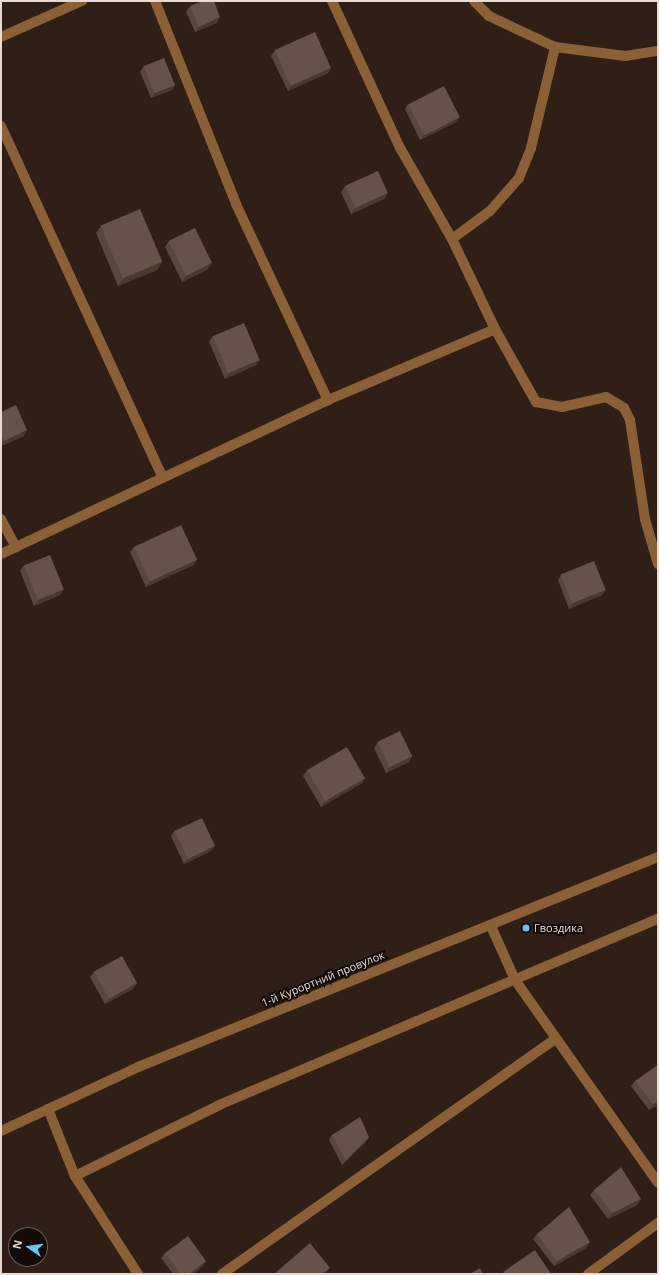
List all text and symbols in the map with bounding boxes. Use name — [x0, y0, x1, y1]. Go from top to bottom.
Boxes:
place label: Гвоздика — [534, 921, 583, 935]
marker: Гвоздика — [521, 923, 531, 933]
street label: 1-й Курортний провулок — [260, 948, 386, 1010]
north arrow — [8, 1227, 48, 1267]
text: N — [8, 1238, 25, 1250]

